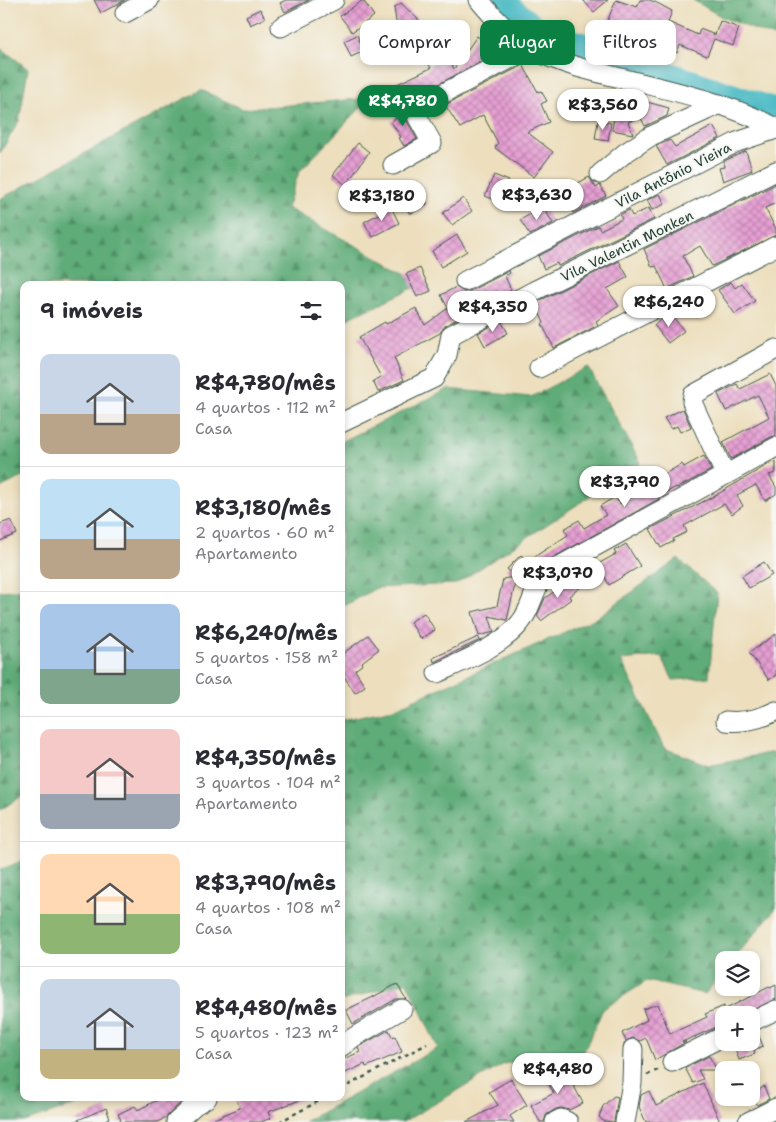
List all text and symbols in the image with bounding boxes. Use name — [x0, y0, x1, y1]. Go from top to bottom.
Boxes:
chip: Comprar — [360, 20, 470, 65]
chip: Alugar — [480, 20, 575, 65]
chip: Filtros — [585, 20, 676, 65]
pin: R$4,780 — [357, 84, 449, 127]
pin: R$3,560 — [557, 88, 649, 131]
text: R$4,780 — [368, 90, 438, 111]
text: R$3,560 — [568, 94, 638, 115]
street label: Vila Antônio Vieira — [612, 138, 734, 212]
pin: R$3,630 — [491, 178, 583, 221]
pin: R$3,180 — [336, 180, 428, 222]
text: R$3,630 — [502, 184, 572, 205]
text: R$3,180 — [349, 185, 415, 206]
street label: Vila Valentin Monken — [558, 206, 697, 286]
pin: R$6,240 — [623, 286, 715, 328]
pin: R$4,350 — [447, 290, 539, 333]
text: R$6,240 — [634, 291, 704, 312]
text: R$4,350 — [458, 296, 528, 317]
text: 9 imóveis — [40, 297, 143, 325]
icon: filters — [297, 297, 325, 325]
text: R$4,780/mês — [195, 369, 336, 397]
icon: home — [80, 374, 140, 434]
text: 4 quartos · 112 m² — [195, 397, 336, 418]
text: Casa — [195, 418, 232, 439]
pin: R$3,790 — [579, 466, 671, 508]
text: R$3,790 — [590, 471, 660, 492]
text: R$3,180/mês — [195, 494, 331, 522]
icon: home — [80, 499, 140, 559]
text: 2 quartos · 60 m² — [195, 522, 335, 543]
text: Apartamento — [195, 543, 297, 564]
pin: R$3,070 — [512, 556, 604, 599]
text: R$3,070 — [523, 562, 593, 583]
text: R$6,240/mês — [195, 619, 338, 647]
icon: home — [80, 624, 140, 684]
text: 5 quartos · 158 m² — [195, 647, 338, 668]
text: Casa — [195, 668, 232, 689]
text: R$4,350/mês — [195, 744, 336, 772]
icon: home — [80, 749, 140, 809]
text: 3 quartos · 104 m² — [195, 772, 341, 793]
text: Apartamento — [195, 793, 297, 814]
text: R$3,790/mês — [195, 869, 336, 897]
icon: home — [80, 874, 140, 934]
text: 4 quartos · 108 m² — [195, 897, 341, 918]
text: Casa — [195, 918, 232, 939]
map controls — [715, 951, 760, 1106]
button: layers — [715, 951, 760, 996]
text: R$4,480/mês — [195, 994, 337, 1022]
icon: home — [80, 999, 140, 1059]
button: + — [715, 1006, 760, 1051]
text: 5 quartos · 123 m² — [195, 1022, 339, 1043]
text: Casa — [195, 1043, 232, 1064]
pin: R$4,480 — [512, 1052, 604, 1095]
text: R$4,480 — [523, 1058, 593, 1079]
button: − — [715, 1061, 760, 1106]

